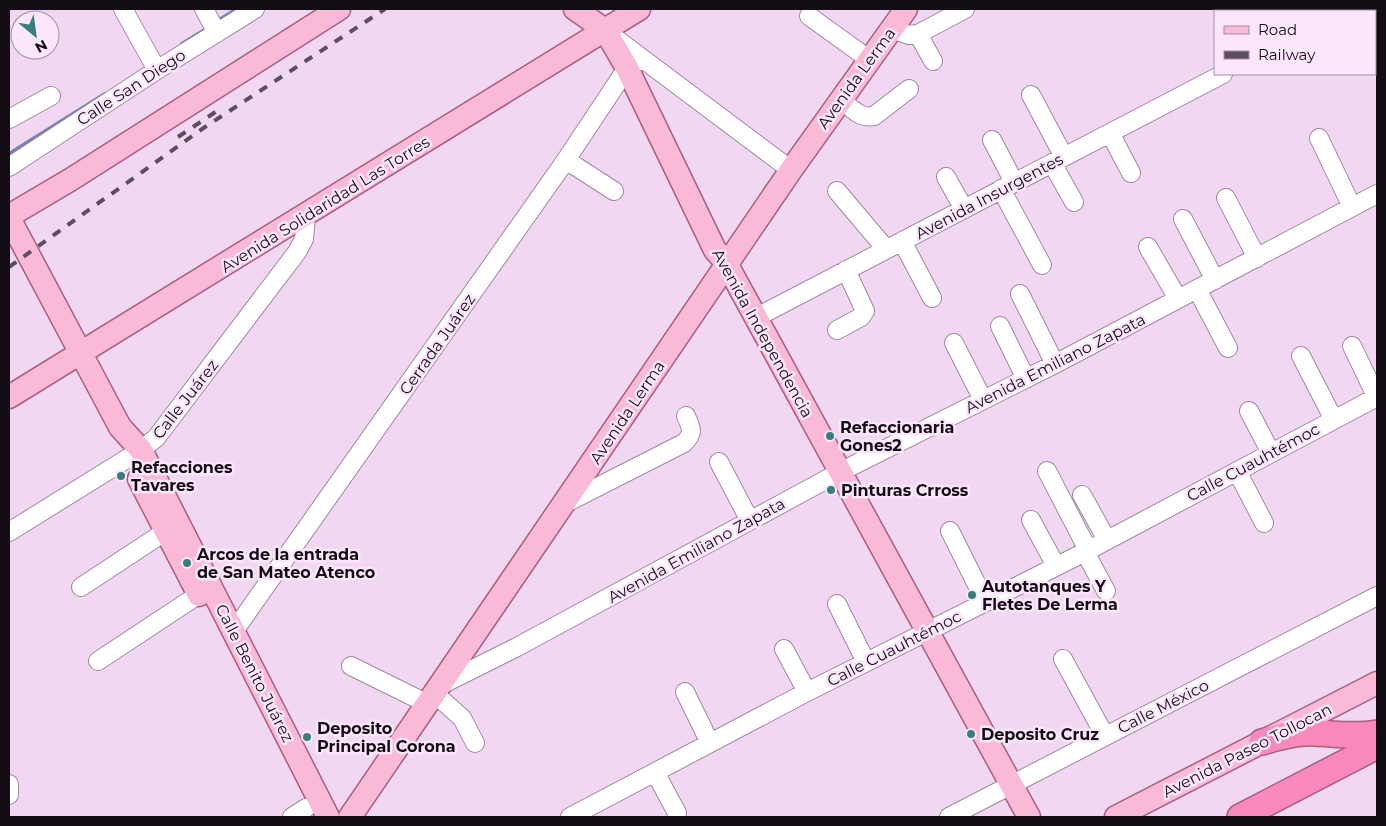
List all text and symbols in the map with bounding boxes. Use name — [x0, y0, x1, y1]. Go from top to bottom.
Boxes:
north arrow — [10, 10, 60, 60]
legend — [1214, 10, 1376, 75]
text: Road — [1258, 20, 1297, 39]
street label: Avenida Lerma — [813, 24, 899, 133]
text: N — [32, 36, 51, 57]
street label: Calle San Diego — [73, 45, 189, 130]
text: Railway — [1258, 45, 1316, 64]
street label: Avenida Solidaridad Las Torres — [217, 132, 433, 277]
street label: Avenida Insurgentes — [912, 149, 1066, 243]
street label: Avenida Independencia — [708, 245, 817, 421]
street label: Cerrada Juárez — [396, 290, 479, 398]
street label: Avenida Emiliano Zapata — [962, 310, 1148, 417]
street label: Calle Juárez — [149, 356, 222, 443]
street label: Avenida Lerma — [586, 357, 669, 468]
place label: Refaccionaria Gones2 — [840, 418, 954, 455]
street label: Calle Cuauhtémoc — [1184, 419, 1323, 506]
marker: Refaccionaria Gones2 — [824, 430, 836, 442]
place label: Refacciones Tavares — [131, 458, 233, 495]
marker: Refacciones Tavares — [115, 470, 127, 482]
place label: Pinturas Crross — [841, 481, 969, 500]
marker: Pinturas Crross — [825, 484, 837, 496]
street label: Avenida Emiliano Zapata — [604, 494, 788, 607]
place label: Arcos de la entrada de San Mateo Atenco — [196, 545, 375, 582]
marker: Arcos de la entrada de San Mateo Atenco — [181, 557, 193, 569]
place label: Autotanques Y Fletes De Lerma — [981, 577, 1118, 614]
marker: Autotanques Y Fletes De Lerma — [966, 589, 978, 601]
street label: Calle Benito Juárez — [211, 601, 298, 745]
street label: Calle Cuauhtémoc — [824, 606, 964, 690]
street label: Calle México — [1115, 675, 1212, 738]
street label: Avenida Paseo Tollocan — [1159, 699, 1335, 801]
place label: Deposito Principal Corona — [317, 719, 456, 756]
place label: Deposito Cruz — [981, 725, 1099, 744]
marker: Deposito Cruz — [965, 728, 977, 740]
marker: Deposito Principal Corona — [301, 731, 313, 743]

